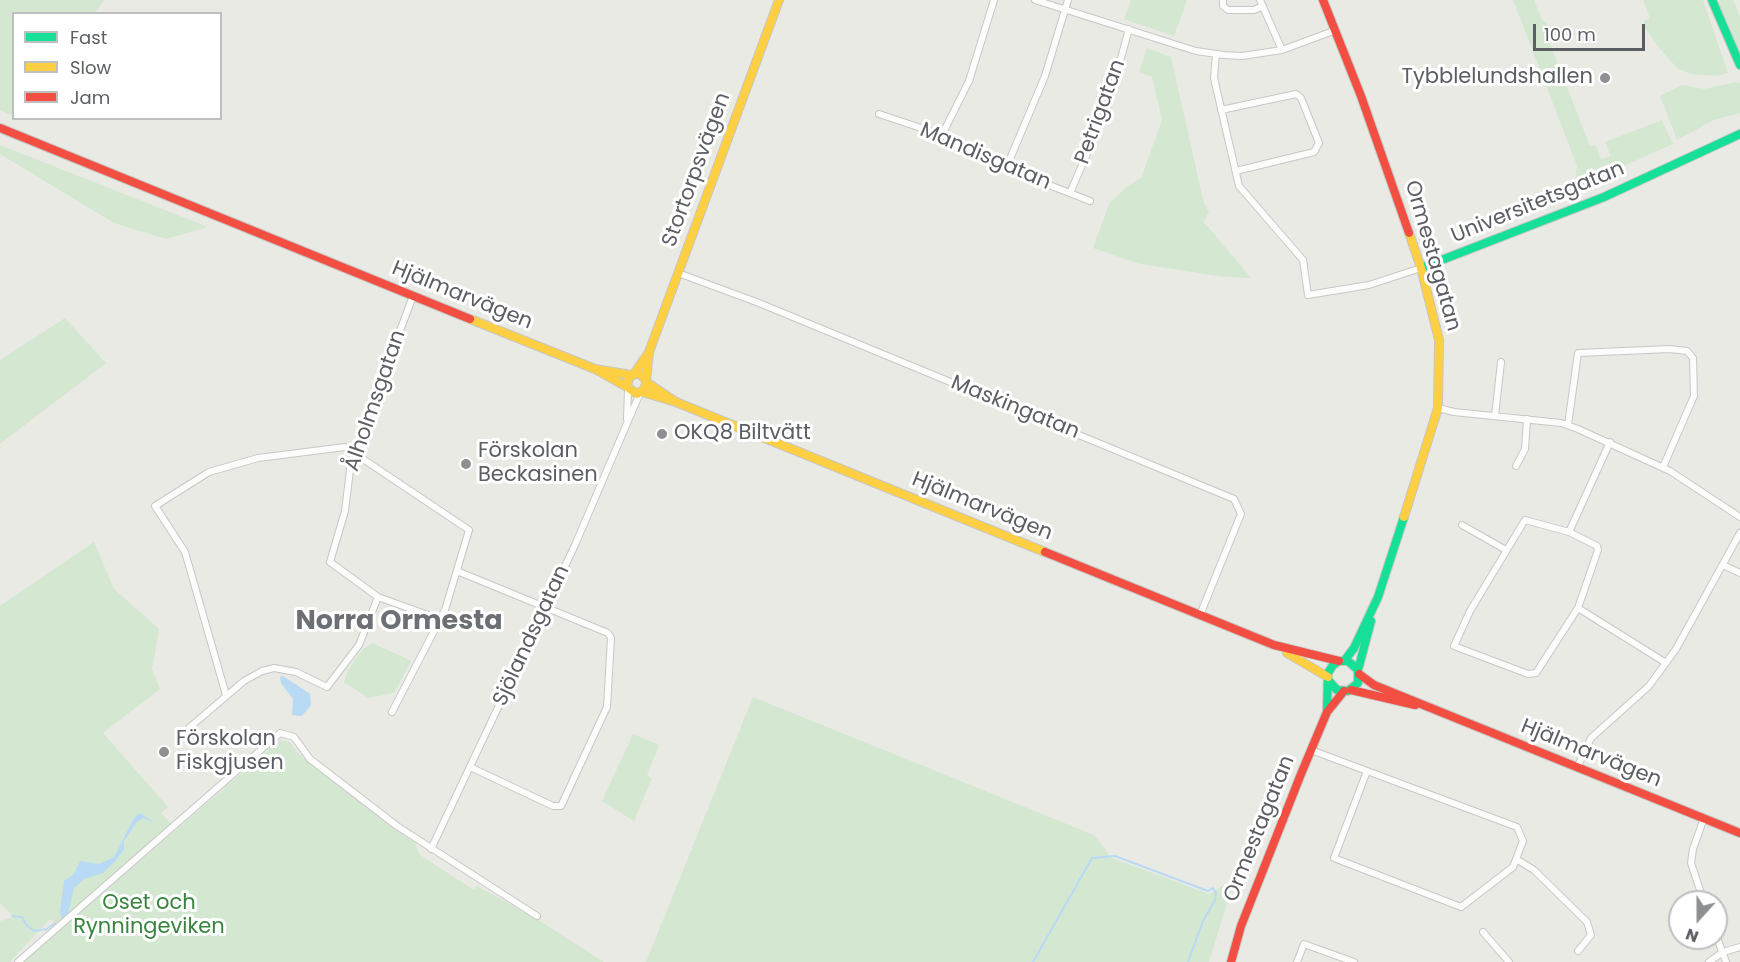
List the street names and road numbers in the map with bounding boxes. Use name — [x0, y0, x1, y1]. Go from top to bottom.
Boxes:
street label: Petrigatan — [1070, 56, 1132, 168]
street label: Stortorpsvägen — [657, 90, 737, 250]
street label: Mandisgatan — [916, 118, 1054, 196]
street label: Universitetsgatan — [1448, 157, 1628, 249]
street label: Ormestagatan — [1398, 178, 1466, 334]
street label: Hjälmarvägen — [388, 256, 536, 336]
street label: Ålholmsgatan — [340, 327, 412, 475]
street label: Maskingatan — [947, 371, 1083, 445]
street label: Hjälmarvägen — [908, 467, 1056, 547]
street label: Sjölandsgatan — [488, 562, 576, 710]
street label: Hjälmarvägen — [1517, 714, 1665, 794]
street label: Ormestagatan — [1219, 752, 1301, 906]

